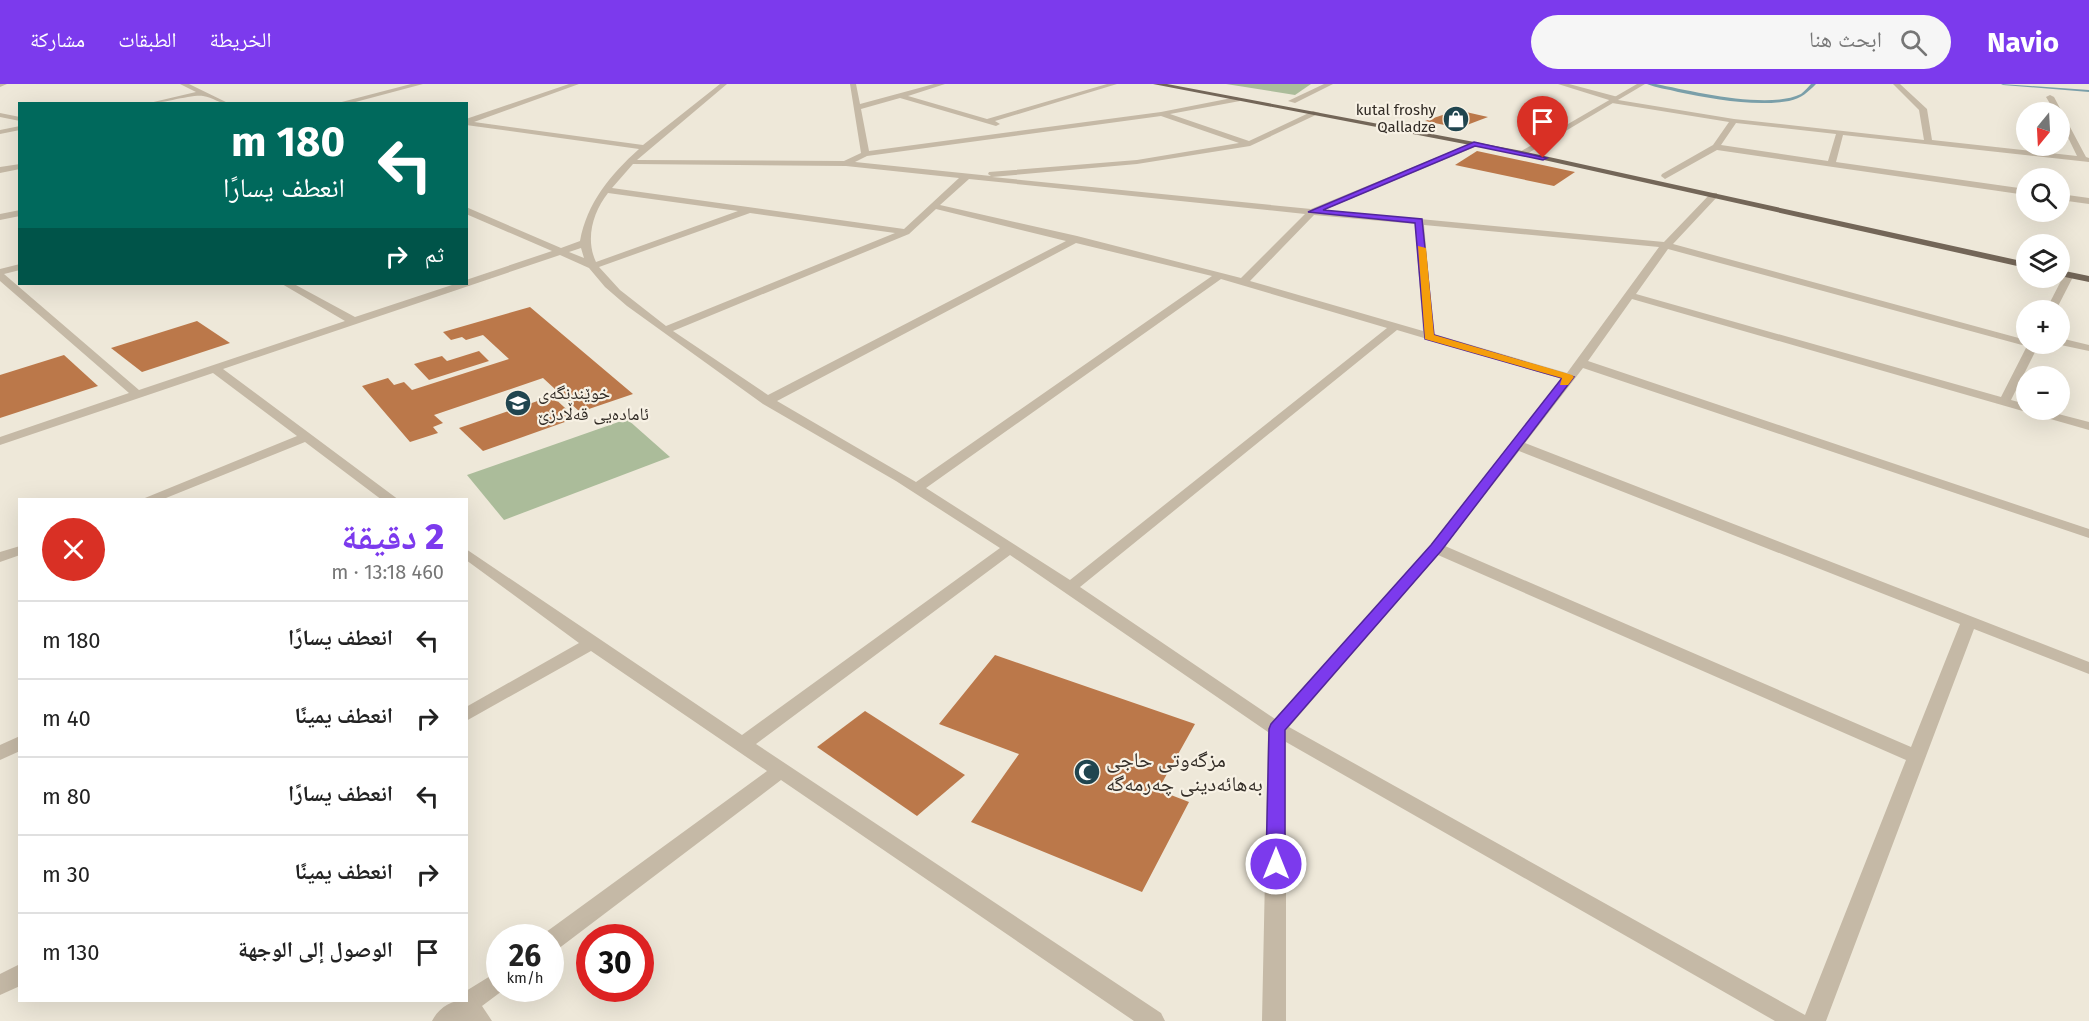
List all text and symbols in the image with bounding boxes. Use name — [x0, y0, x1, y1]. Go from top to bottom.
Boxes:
search box — [1531, 15, 1951, 69]
text: ابحث هنا — [1809, 26, 1882, 53]
icon: search — [1897, 26, 1930, 59]
text: Navio — [1987, 26, 2059, 59]
text: مشاركة — [30, 27, 85, 53]
text: الطبقات — [118, 27, 177, 53]
text: الخريطة — [210, 27, 271, 53]
pin — [1517, 96, 1568, 158]
place label: kutal froshy Qalladze — [1356, 101, 1437, 136]
north arrow — [2016, 102, 2070, 156]
map controls — [2016, 102, 2070, 420]
shop icon: kutal froshy Qalladze — [1441, 104, 1471, 134]
icon: arrive — [1526, 105, 1559, 138]
text: 180 m — [231, 117, 345, 167]
icon: left — [366, 126, 444, 204]
button: search — [2016, 168, 2070, 222]
text: انعطف يسارًا — [223, 172, 345, 204]
button: layers — [2016, 234, 2070, 288]
icon: right — [380, 240, 413, 273]
text: ثم — [425, 241, 444, 268]
button: + — [2016, 300, 2070, 354]
button: − — [2016, 366, 2070, 420]
place label: خوێندنگەی ئامادەیی قەڵادزێ — [538, 382, 649, 425]
school or university icon: خوێندنگەی ئامادەیی قەڵادزێ — [503, 388, 533, 418]
text: 2 دقيقة — [341, 515, 444, 559]
button: close — [42, 518, 105, 581]
text: 460 m · 13:18 — [331, 560, 444, 584]
text: انعطف يسارًا — [288, 624, 393, 651]
icon: left — [411, 624, 444, 657]
text: 180 m — [42, 627, 101, 654]
text: انعطف يمينًا — [294, 702, 393, 729]
icon: right — [411, 702, 444, 735]
text: 40 m — [42, 705, 91, 732]
place label: مزگەوتی حاجی بەهائەدینی چەرمەگە — [1106, 747, 1263, 797]
mosque icon: مزگەوتی حاجی بەهائەدینی چەرمەگە — [1072, 757, 1102, 787]
text: انعطف يسارًا — [288, 780, 393, 807]
icon: left — [411, 780, 444, 813]
text: 80 m — [42, 783, 91, 810]
position arrow — [1244, 832, 1308, 896]
text: انعطف يمينًا — [294, 858, 393, 885]
icon: right — [411, 858, 444, 891]
text: 30 m — [42, 861, 90, 888]
speed limit sign: 30 — [576, 924, 654, 1002]
text: الوصول إلى الوجهة — [238, 936, 393, 963]
icon: arrive — [411, 936, 444, 969]
text: 26 — [509, 938, 541, 974]
text: 130 m — [42, 939, 99, 966]
text: km/h — [506, 969, 544, 987]

